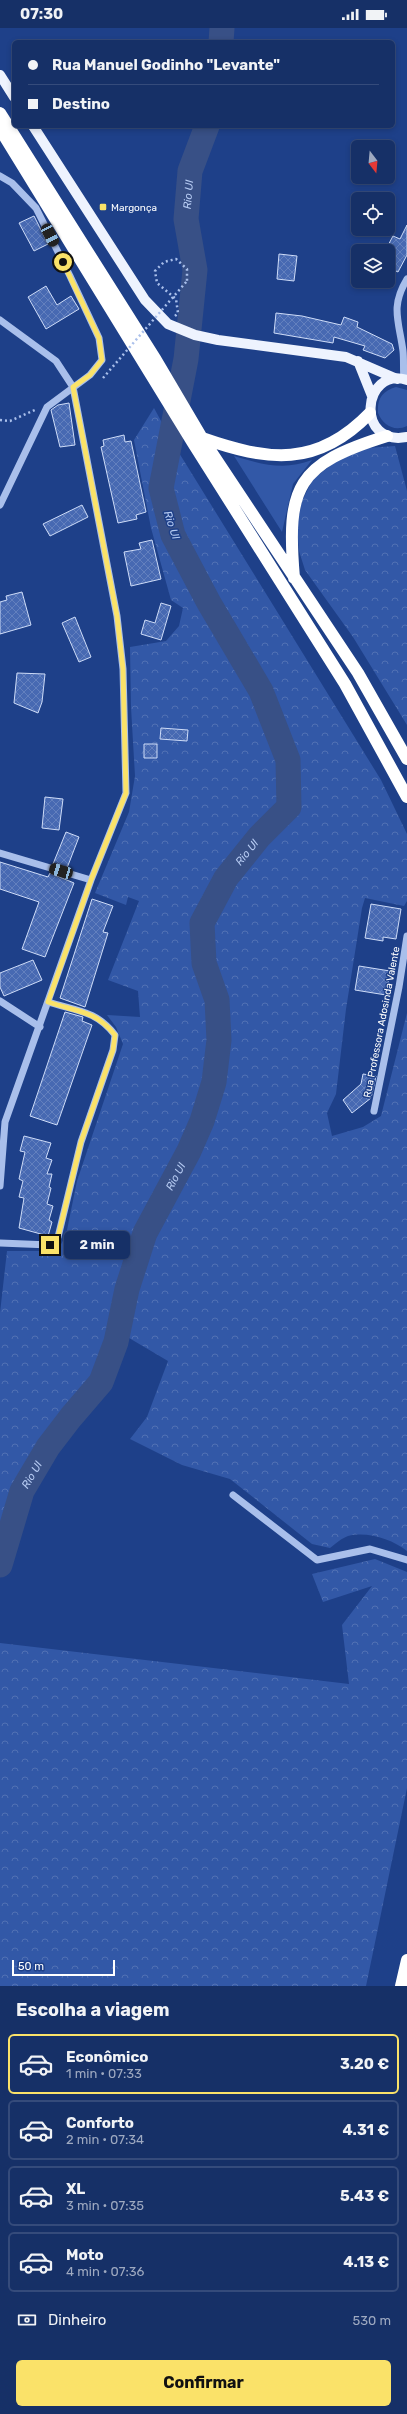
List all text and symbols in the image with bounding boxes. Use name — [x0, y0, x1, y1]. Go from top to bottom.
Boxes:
text: 07:30 — [20, 5, 63, 23]
text: Rua Manuel Godinho "Levante" — [52, 56, 280, 74]
text: Destino — [52, 95, 110, 113]
north arrow — [351, 140, 395, 184]
map controls — [351, 140, 395, 288]
water label: Rio Ul — [181, 179, 196, 210]
button: locate — [351, 192, 395, 236]
marker: Margonça — [98, 202, 108, 212]
place label: Margonça — [111, 202, 157, 214]
car — [39, 222, 61, 248]
button: layers — [351, 244, 395, 288]
route start — [54, 253, 72, 271]
water label: Rio Ul — [161, 509, 182, 541]
water label: Rio Ul — [233, 837, 262, 868]
car — [48, 862, 74, 880]
street label: Rua Professora Adosinda Valente — [361, 945, 403, 1099]
water label: Rio Ul — [163, 1160, 189, 1193]
callout: 2 min — [64, 1231, 130, 1259]
route end — [41, 1236, 59, 1254]
text: 2 min — [79, 1237, 115, 1252]
water label: Rio Ul — [19, 1459, 45, 1491]
scale bar — [12, 1958, 115, 1977]
text: 50 m — [18, 1960, 44, 1973]
text: Escolha a viagem — [16, 1999, 169, 2021]
icon: car — [18, 2046, 54, 2082]
text: Econômico — [66, 2048, 148, 2066]
text: 3.20 € — [340, 2055, 389, 2073]
text: 1 min · 07:33 — [66, 2066, 142, 2081]
icon: car — [18, 2112, 54, 2148]
text: Conforto — [66, 2114, 134, 2132]
text: 4.31 € — [342, 2121, 389, 2139]
text: 2 min · 07:34 — [66, 2132, 144, 2147]
icon: car — [18, 2178, 54, 2214]
text: XL — [66, 2180, 85, 2198]
text: 5.43 € — [340, 2187, 389, 2205]
text: 3 min · 07:35 — [66, 2198, 144, 2213]
icon: car — [18, 2244, 54, 2280]
text: Moto — [66, 2246, 104, 2264]
text: 4.13 € — [343, 2253, 389, 2271]
text: 4 min · 07:36 — [66, 2264, 144, 2279]
icon: cash — [16, 2309, 38, 2331]
text: Dinheiro — [48, 2311, 106, 2329]
text: 530 m — [352, 2313, 391, 2328]
button: Confirmar — [16, 2360, 391, 2406]

